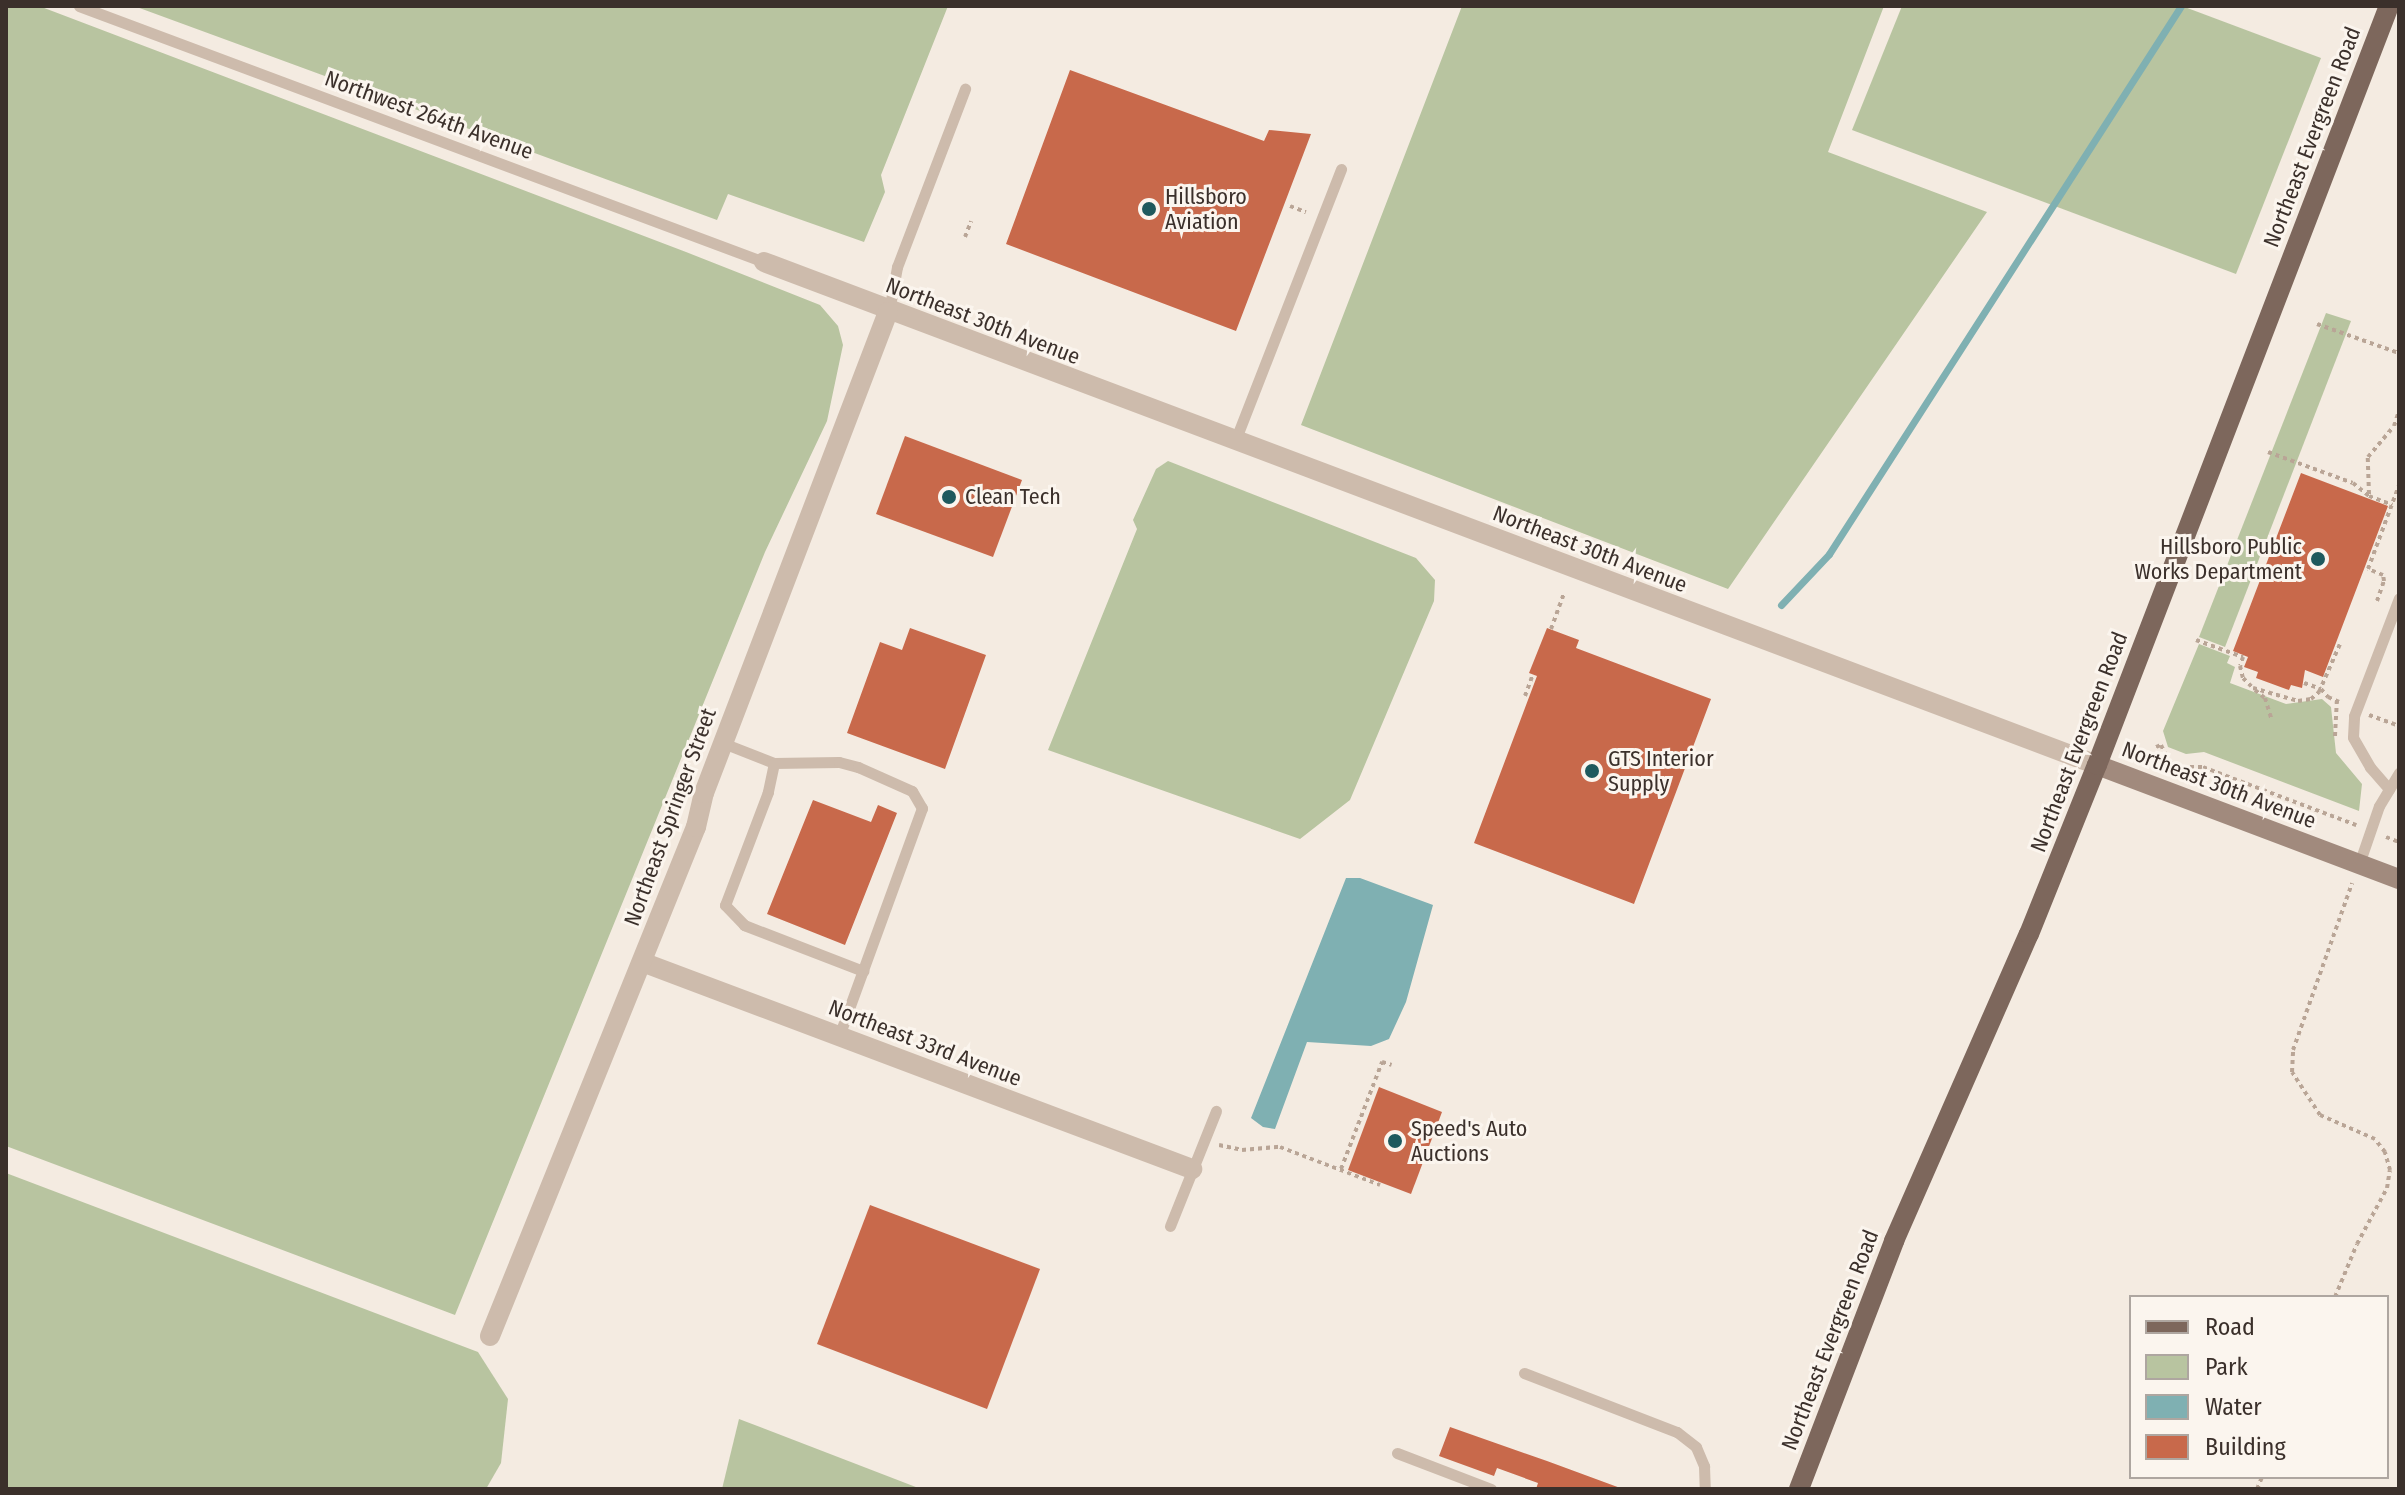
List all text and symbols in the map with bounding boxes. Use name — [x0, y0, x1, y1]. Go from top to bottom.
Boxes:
street label: Northeast Evergreen Road — [2258, 23, 2366, 251]
street label: Northwest 264th Avenue — [321, 65, 537, 165]
place label: Hillsboro Aviation — [1165, 183, 1247, 234]
marker: Hillsboro Aviation — [1140, 200, 1158, 218]
street label: Northeast 30th Avenue — [882, 272, 1084, 370]
place label: Clean Tech — [965, 484, 1061, 510]
marker: Clean Tech — [940, 488, 958, 506]
street label: Northeast 30th Avenue — [1489, 500, 1691, 598]
place label: Hillsboro Public Works Department — [2134, 533, 2302, 584]
marker: Hillsboro Public Works Department — [2309, 550, 2327, 568]
street label: Northeast Evergreen Road — [2025, 628, 2133, 856]
street label: Northeast Springer Street — [618, 705, 722, 929]
street label: Northeast 30th Avenue — [2118, 736, 2320, 834]
place label: GTS Interior Supply — [1608, 745, 1714, 796]
marker: GTS Interior Supply — [1583, 762, 1601, 780]
street label: Northeast 33rd Avenue — [825, 994, 1025, 1092]
place label: Speed's Auto Auctions — [1411, 1115, 1527, 1166]
marker: Speed's Auto Auctions — [1386, 1132, 1404, 1150]
street label: Northeast Evergreen Road — [1776, 1226, 1884, 1454]
legend — [2129, 1295, 2389, 1479]
text: Road — [2205, 1313, 2255, 1341]
text: Park — [2205, 1353, 2248, 1381]
text: Water — [2205, 1393, 2262, 1421]
text: Building — [2205, 1433, 2286, 1461]

